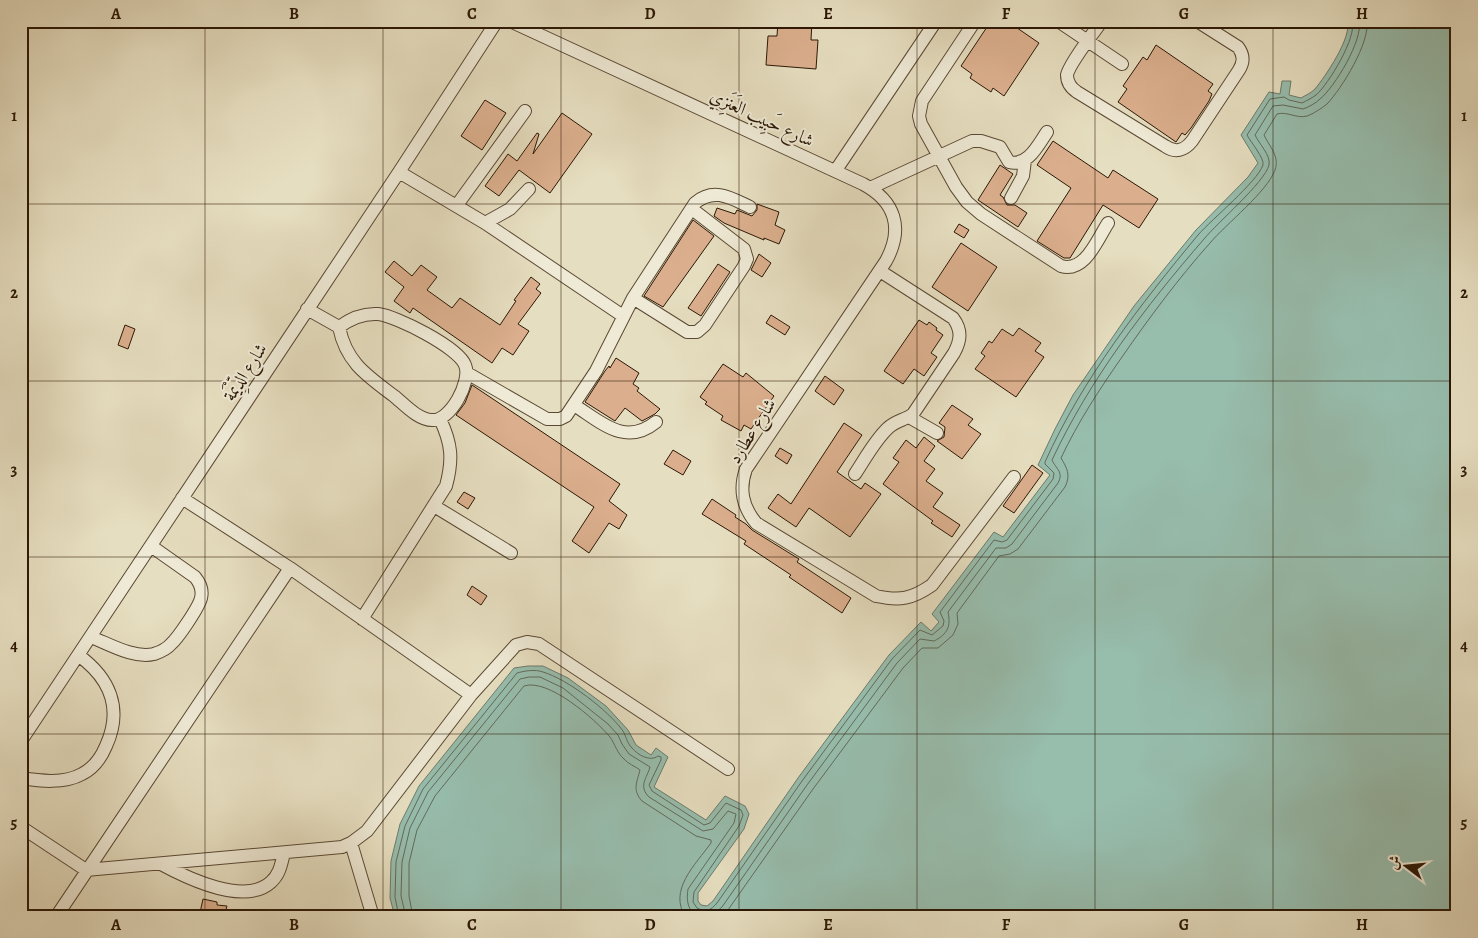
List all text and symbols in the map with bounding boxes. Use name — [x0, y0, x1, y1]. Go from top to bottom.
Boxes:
text: A — [110, 3, 122, 25]
text: B — [289, 3, 299, 25]
text: C — [467, 3, 477, 25]
text: D — [644, 3, 656, 25]
text: E — [823, 3, 833, 25]
text: F — [1002, 3, 1011, 25]
text: G — [1179, 3, 1189, 25]
text: H — [1356, 3, 1368, 25]
street label: شارع حَبِيب العَنَزِي — [705, 83, 818, 155]
text: 1 — [11, 105, 17, 127]
text: 1 — [1461, 105, 1467, 127]
text: 2 — [10, 282, 18, 304]
text: 2 — [1460, 282, 1468, 304]
street label: شارع الدِّيْمَة — [216, 337, 275, 407]
street label: شارع عطارد — [723, 394, 784, 470]
text: 3 — [11, 459, 18, 481]
text: 3 — [1461, 459, 1468, 481]
text: 4 — [10, 635, 18, 657]
text: 4 — [1460, 635, 1468, 657]
text: 5 — [11, 812, 18, 834]
text: 5 — [1461, 812, 1468, 834]
north arrow — [1380, 840, 1430, 890]
text: ش — [1383, 853, 1405, 872]
text: A — [110, 914, 122, 936]
text: B — [289, 914, 299, 936]
text: C — [467, 914, 477, 936]
text: D — [644, 914, 656, 936]
text: E — [823, 914, 833, 936]
text: F — [1002, 914, 1011, 936]
text: G — [1179, 914, 1189, 936]
text: H — [1356, 914, 1368, 936]

